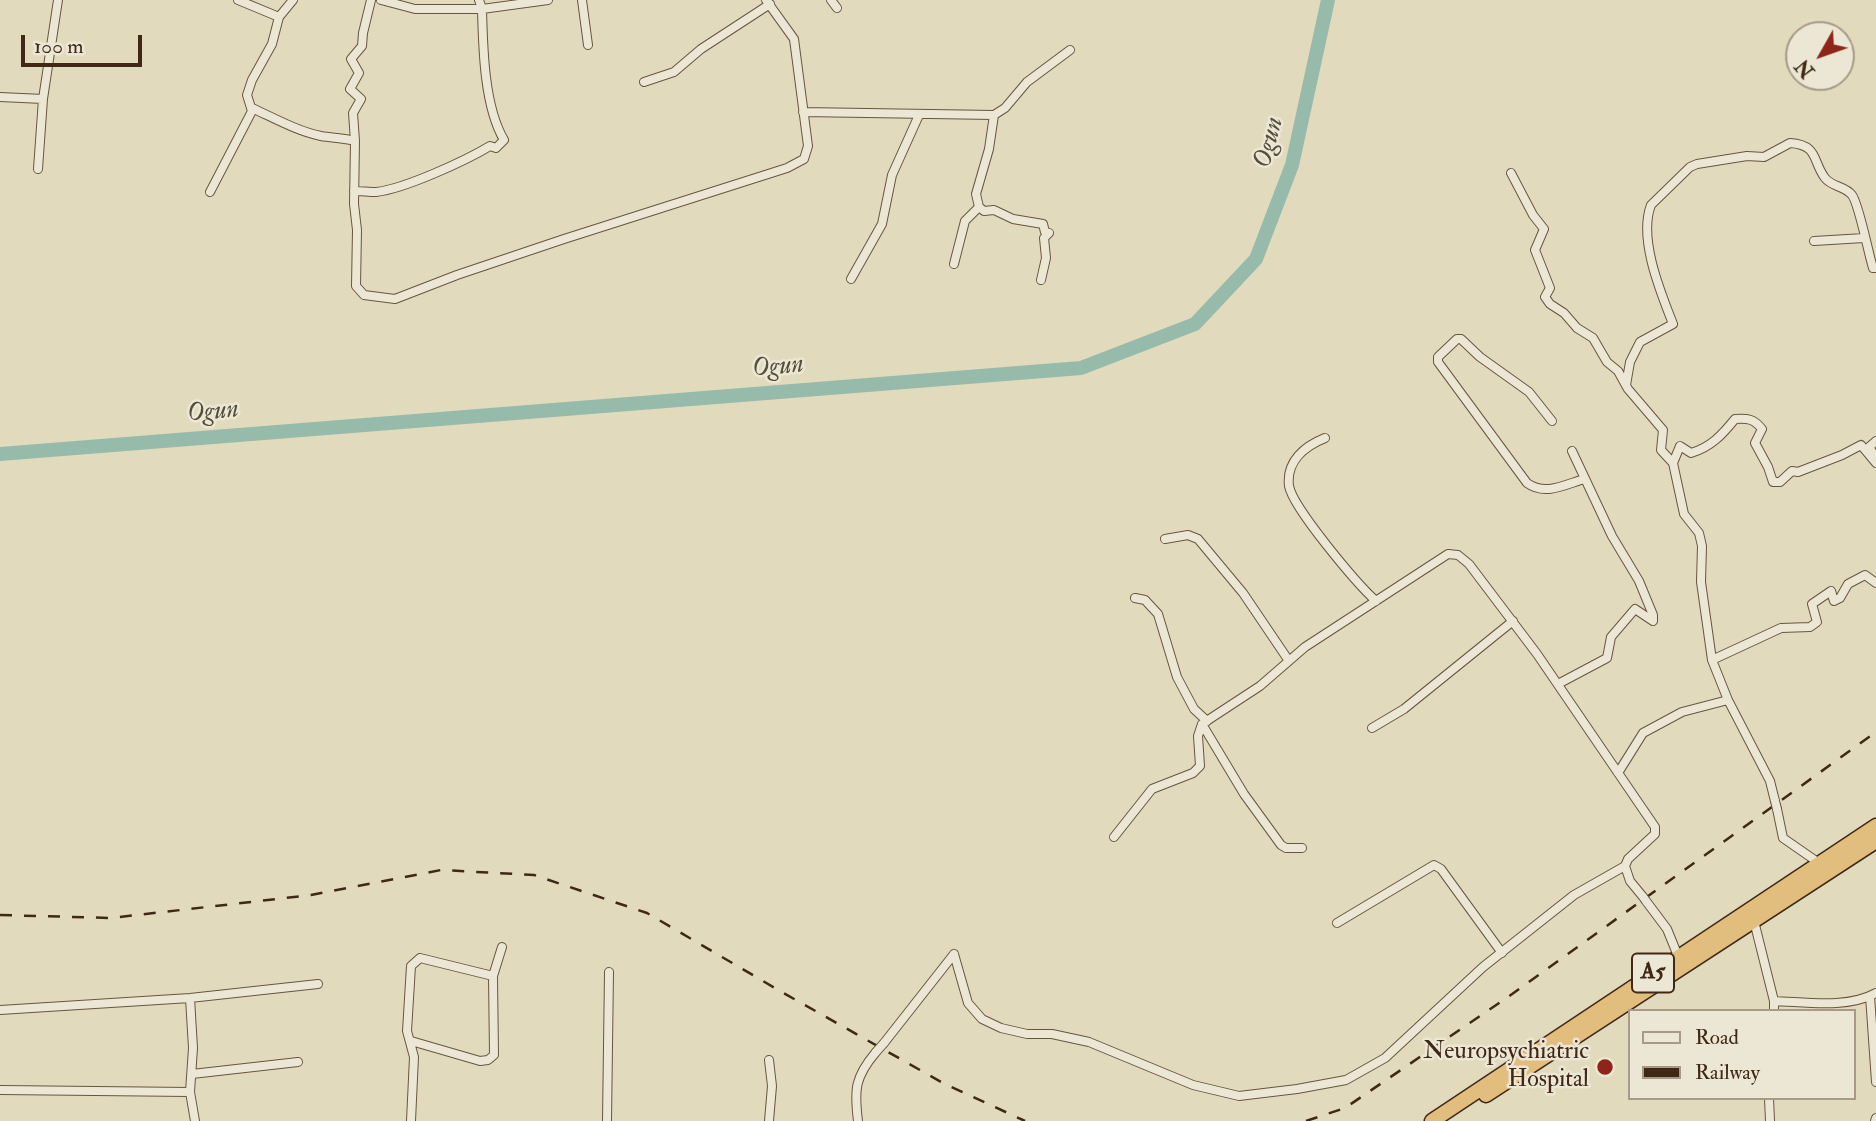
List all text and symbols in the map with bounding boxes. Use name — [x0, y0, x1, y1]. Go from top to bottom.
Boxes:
scale bar — [24, 21, 145, 65]
north arrow — [1785, 21, 1855, 91]
text: 100 m — [34, 33, 84, 60]
text: N — [1791, 54, 1820, 82]
water label: Ogun — [1248, 114, 1292, 172]
water label: Ogun — [751, 350, 805, 386]
water label: Ogun — [186, 395, 240, 431]
road number: A5 — [1632, 954, 1674, 992]
legend — [1628, 1009, 1855, 1100]
text: Road — [1695, 1024, 1739, 1051]
place label: Neuropsychiatric Hospital — [1423, 1039, 1589, 1095]
marker: Neuropsychiatric Hospital — [1595, 1057, 1615, 1077]
text: Railway — [1695, 1059, 1760, 1086]

